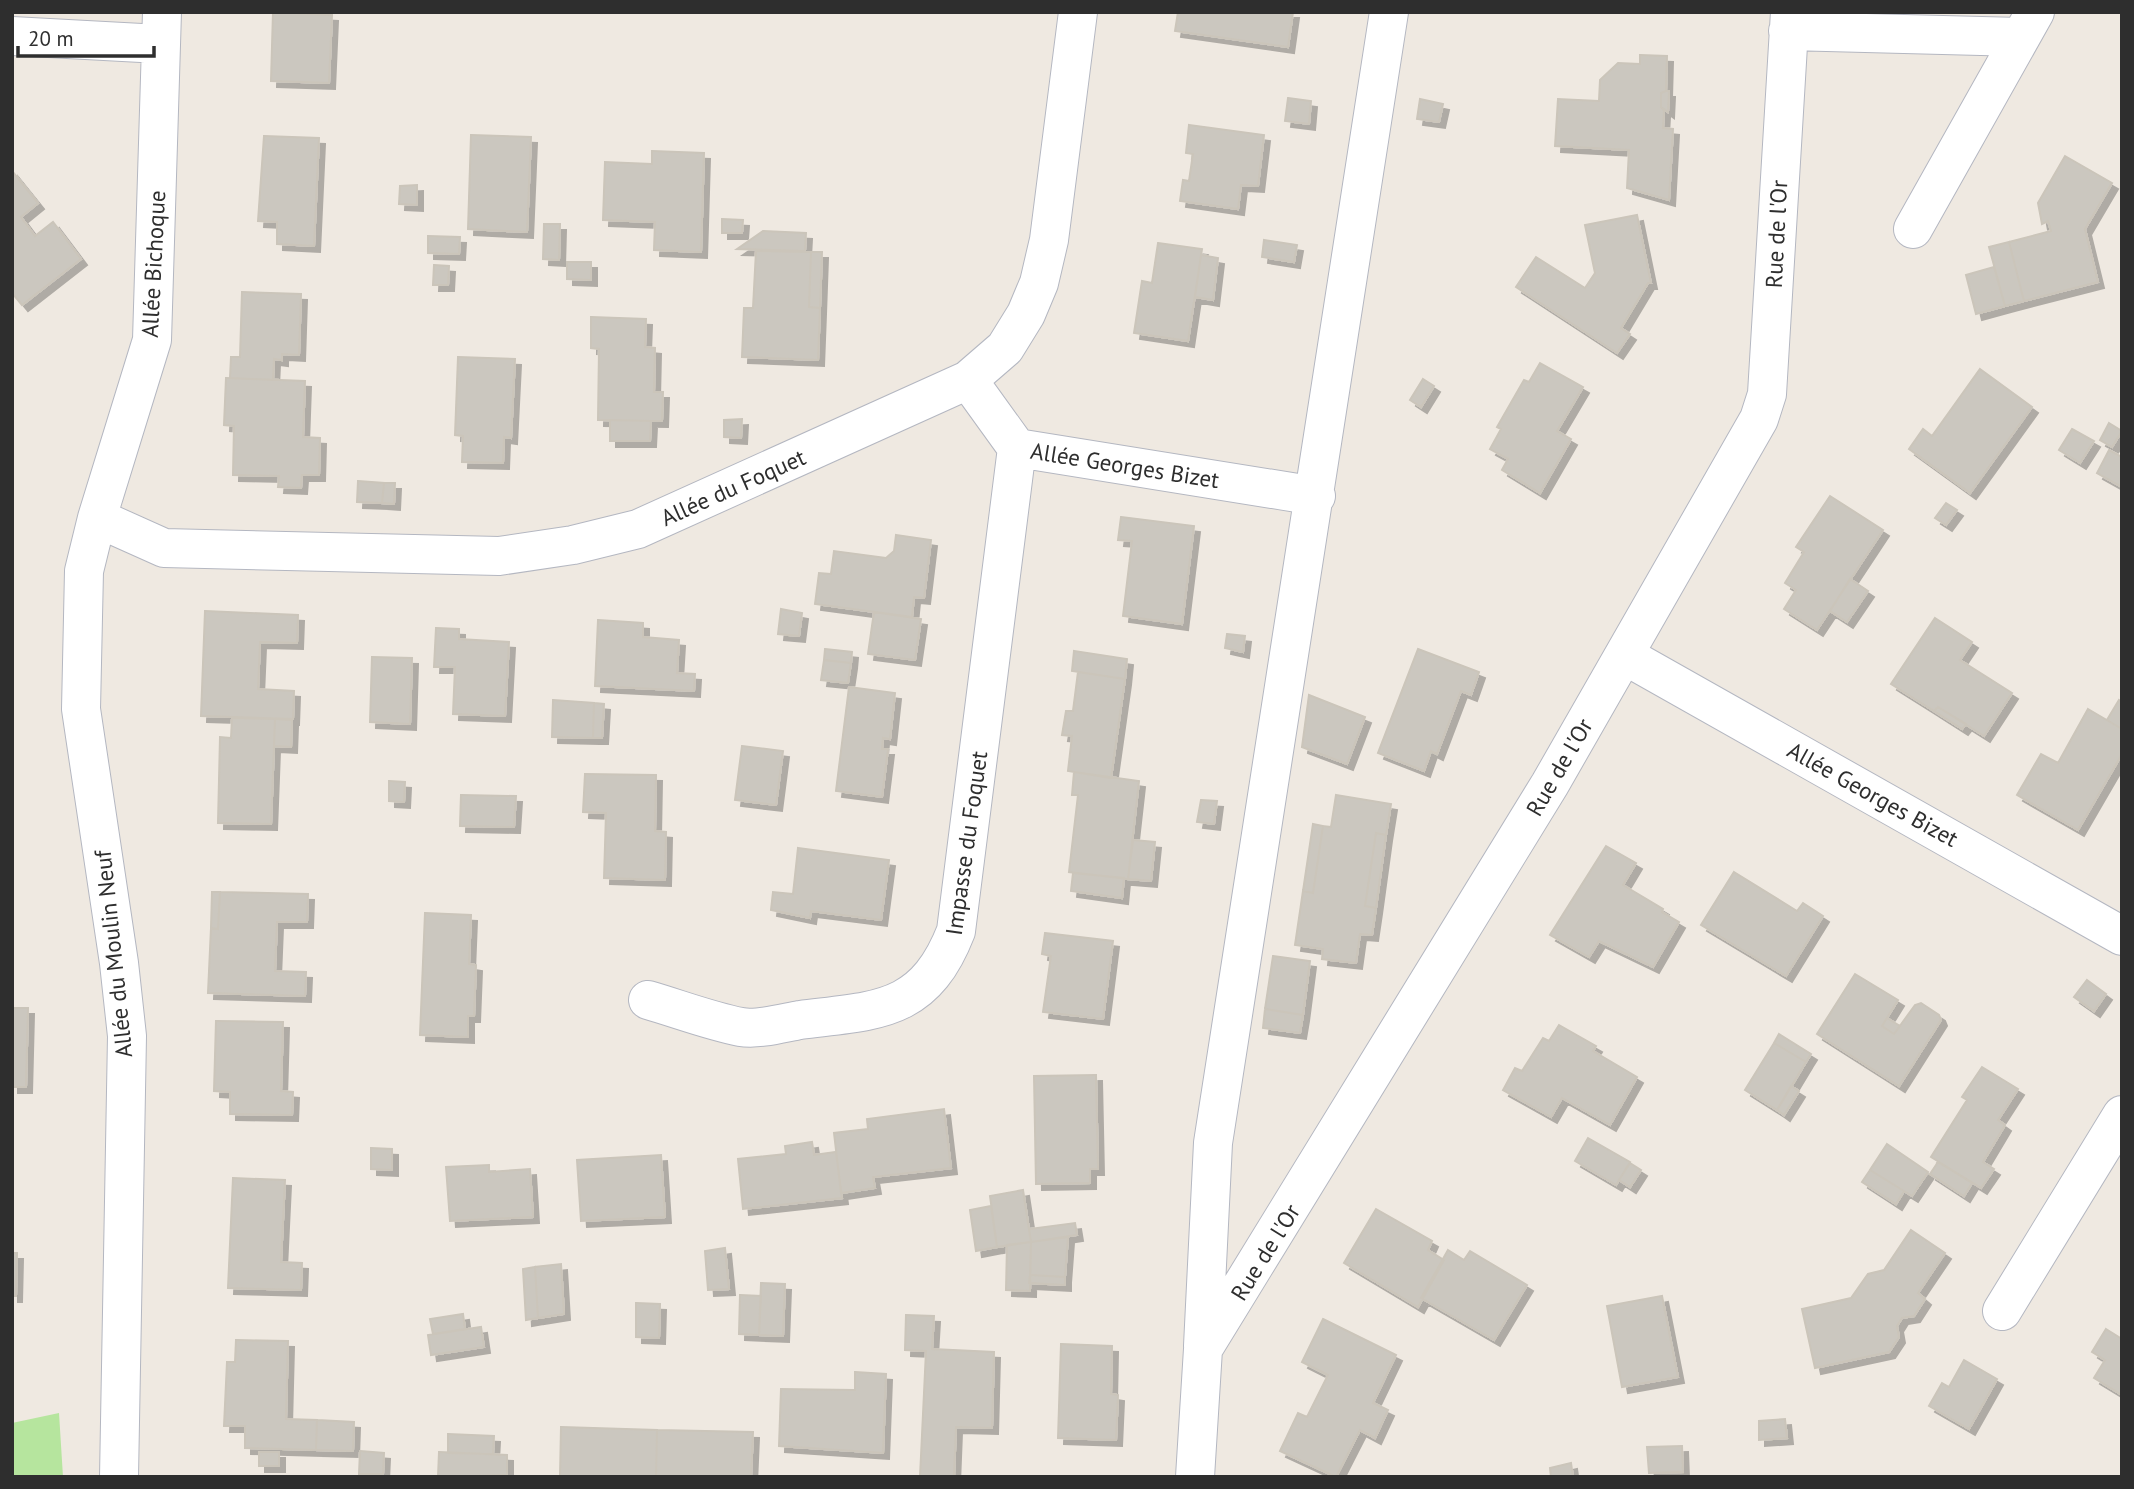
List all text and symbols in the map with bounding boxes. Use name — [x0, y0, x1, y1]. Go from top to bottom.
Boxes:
scale bar — [18, 14, 154, 58]
text: 20 m — [28, 25, 74, 52]
street label: Rue de l'Or — [1759, 179, 1793, 289]
street label: Allée Bichoque — [135, 190, 171, 338]
street label: Allée Georges Bizet — [1029, 436, 1222, 494]
street label: Allée du Foquet — [656, 442, 810, 532]
street label: Rue de l'Or — [1519, 713, 1599, 821]
street label: Allée Georges Bizet — [1783, 735, 1964, 853]
street label: Impasse du Foquet — [939, 749, 993, 937]
street label: Allée du Moulin Neuf — [88, 847, 138, 1059]
street label: Rue de l'Or — [1224, 1198, 1306, 1306]

